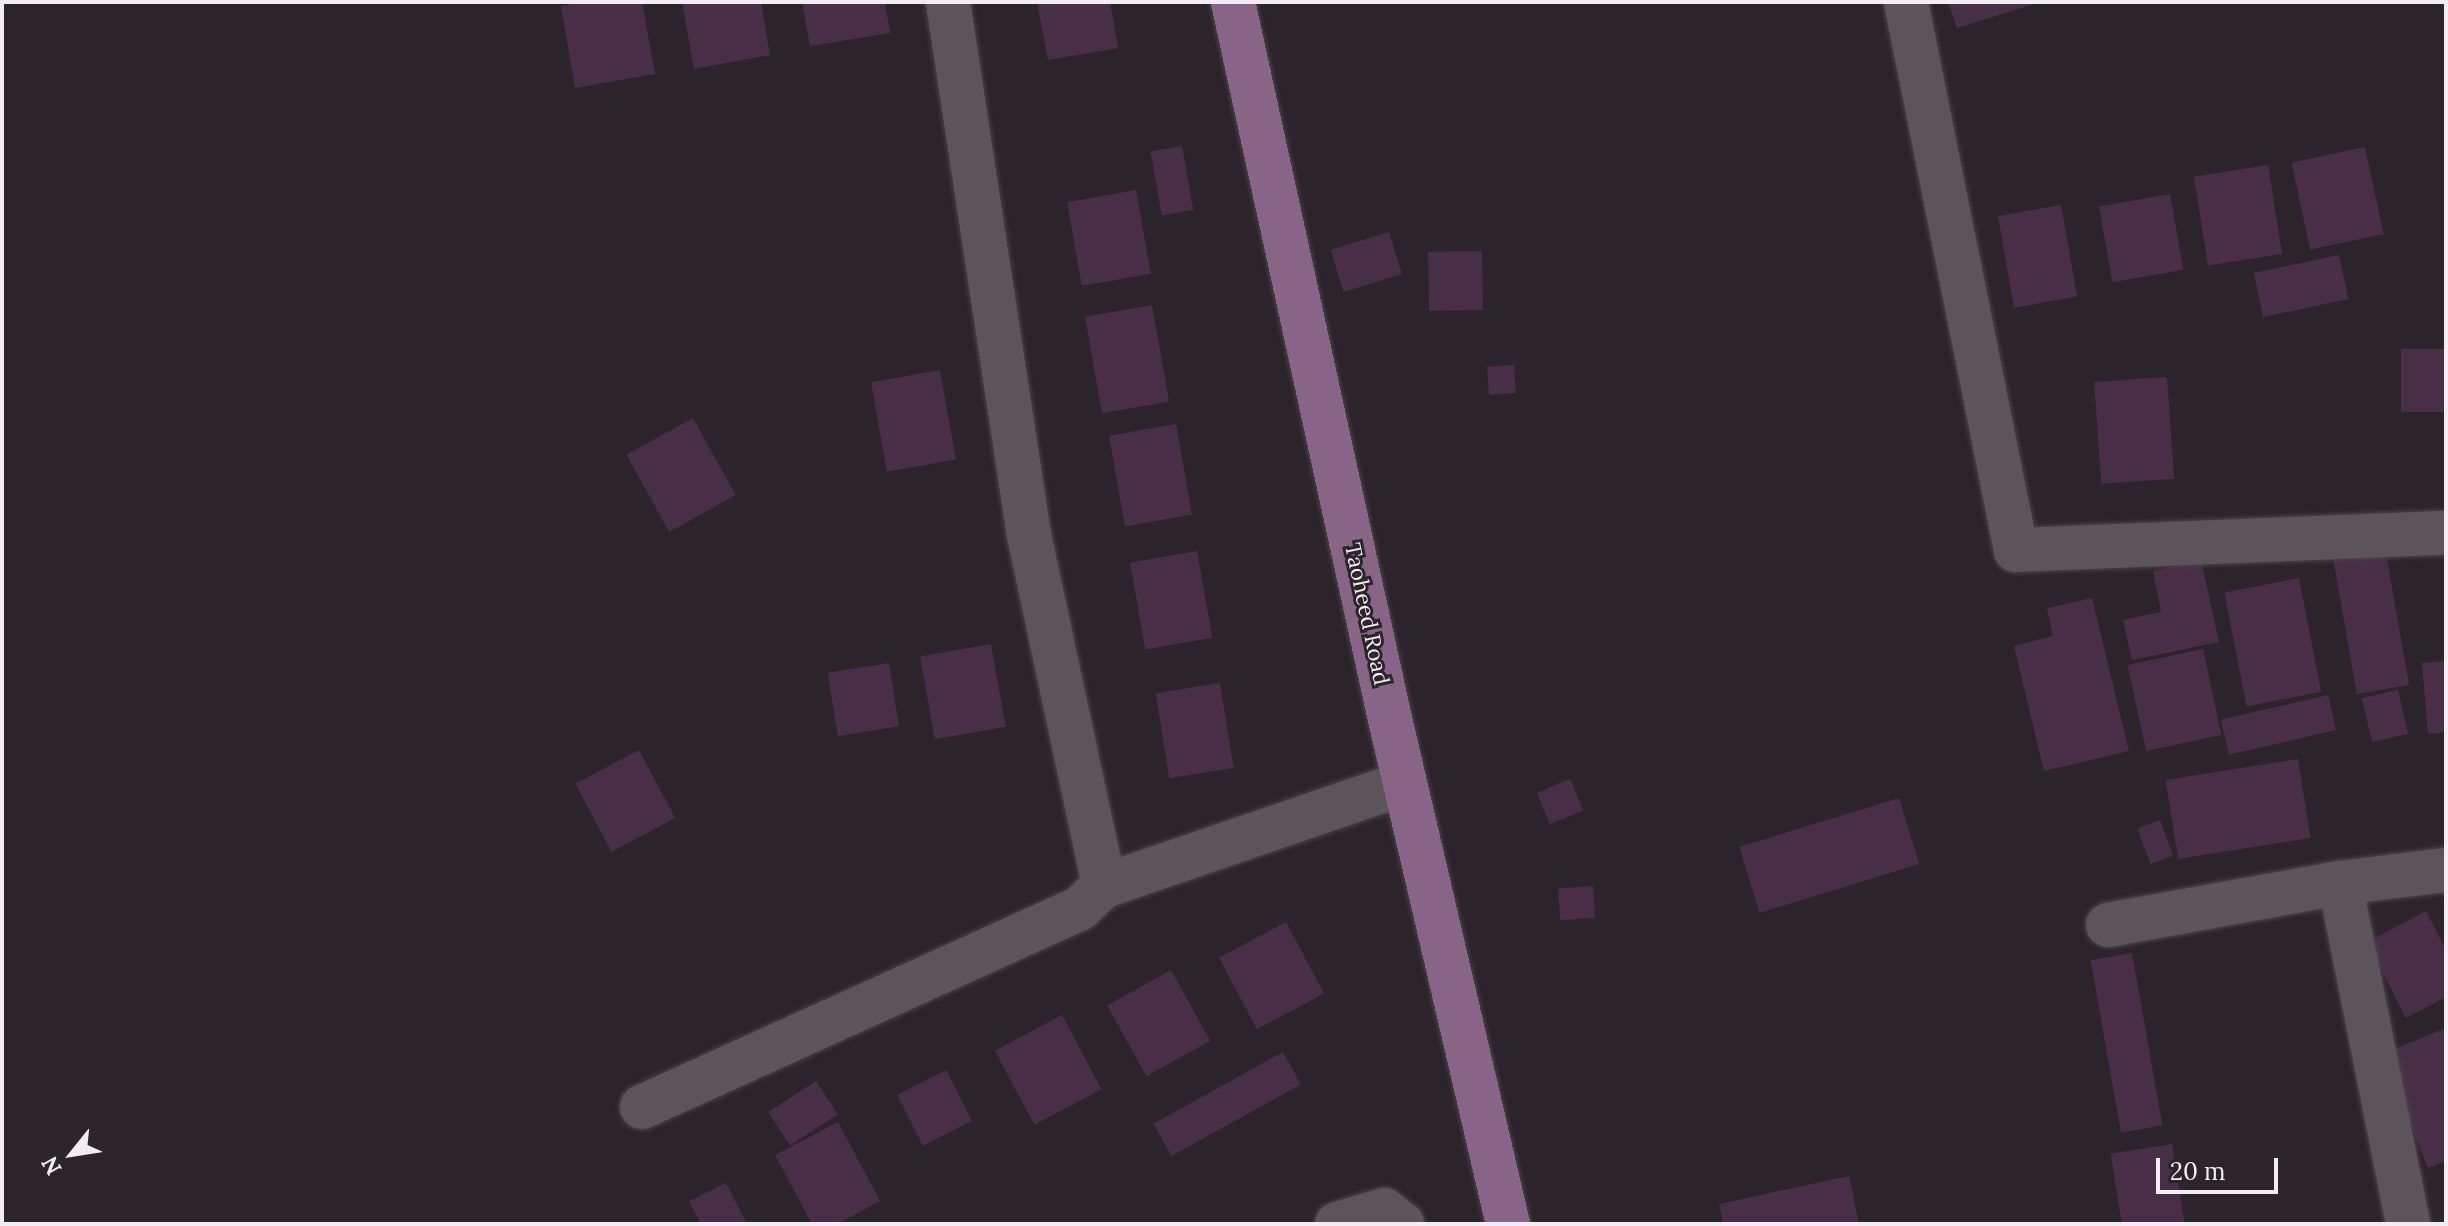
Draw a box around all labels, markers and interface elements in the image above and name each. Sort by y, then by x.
street label: Taoheed Road [1339,541,1395,687]
north arrow [32,1114,112,1194]
scale bar [2160,1142,2282,1192]
text: N [35,1152,68,1180]
text: 20 m [2170,1156,2226,1187]

